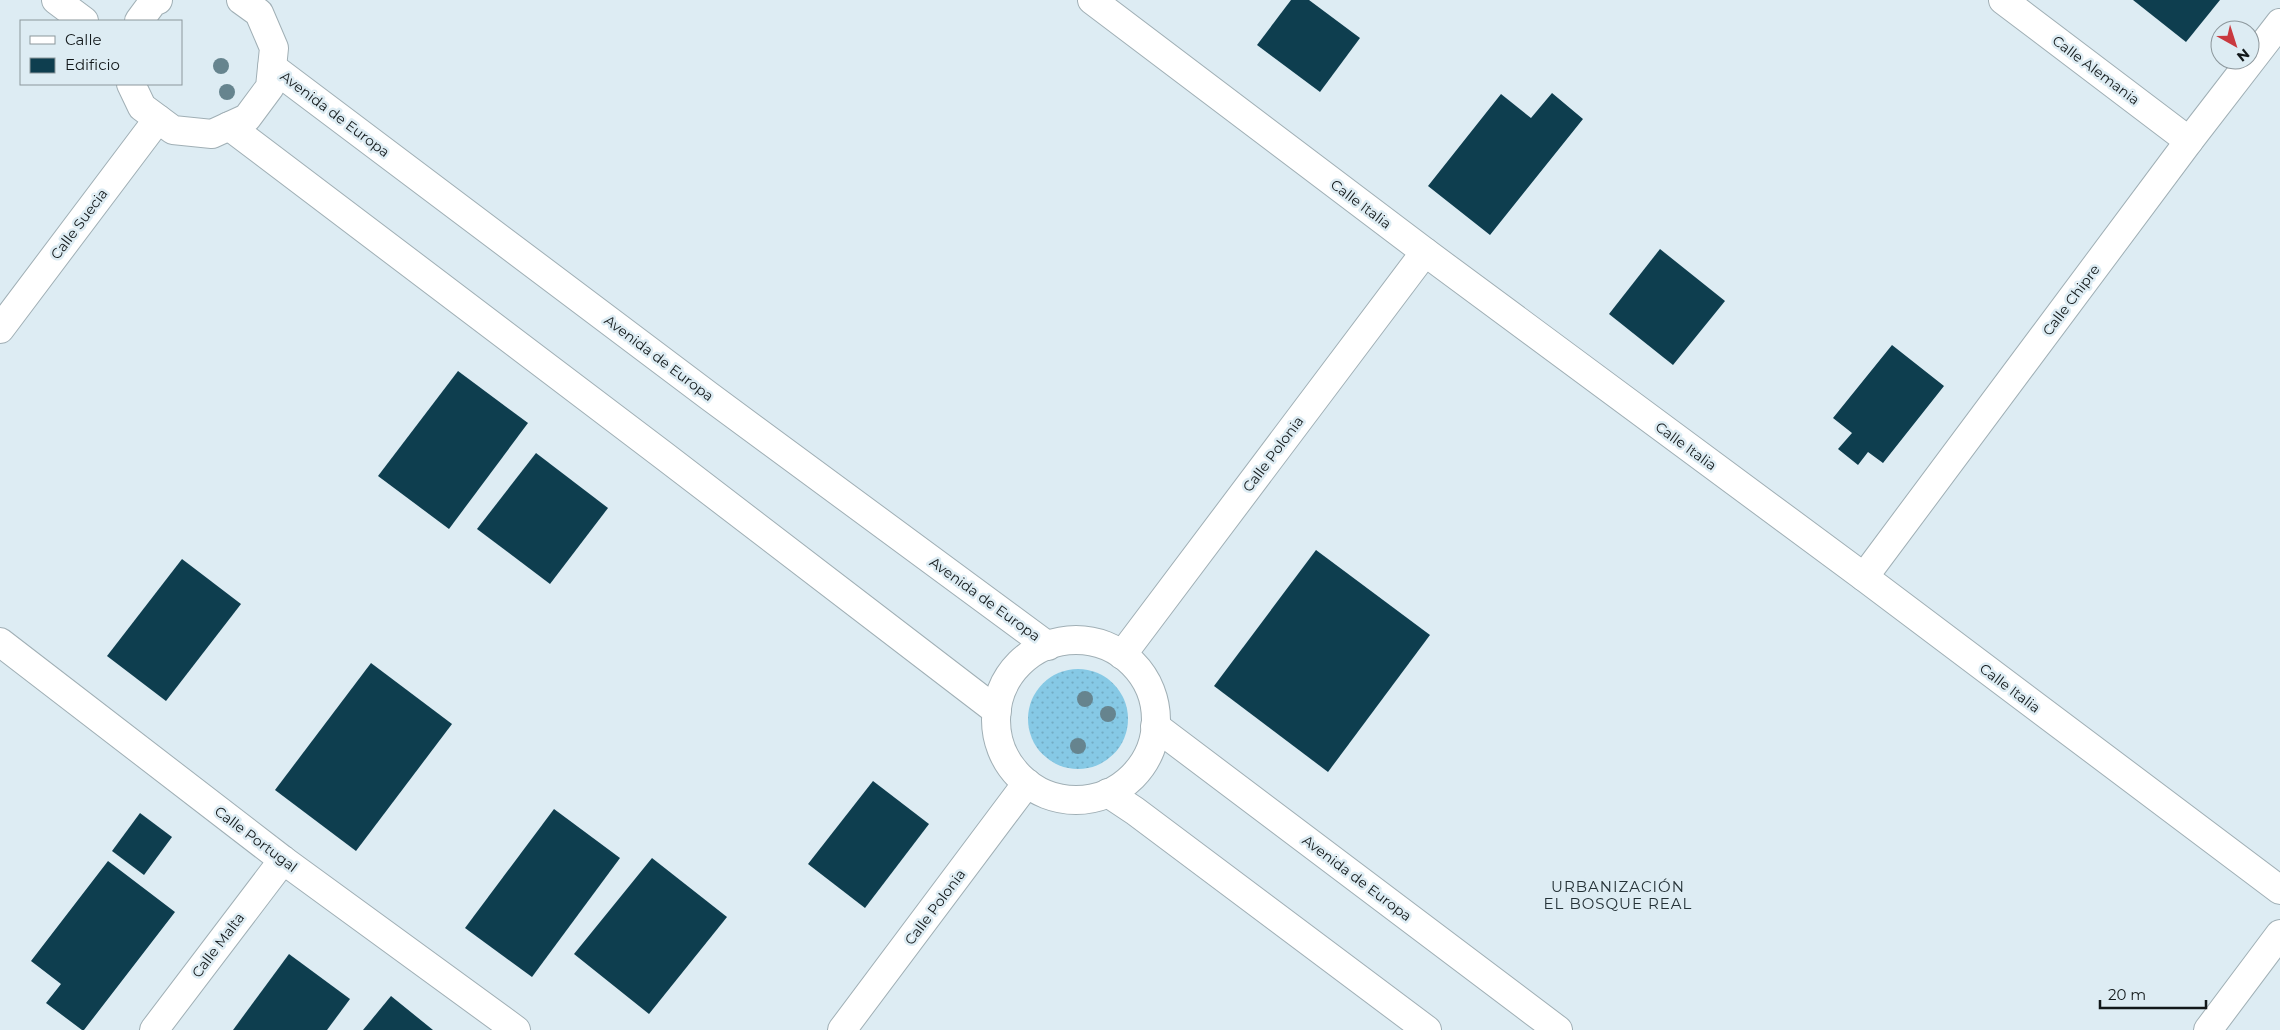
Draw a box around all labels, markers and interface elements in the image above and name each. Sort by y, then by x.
legend [20,20,182,85]
north arrow [2210,20,2260,70]
text: Calle [65,30,102,49]
street label: Calle Alemania [2049,31,2143,109]
text: N [2233,45,2253,66]
text: Edificio [65,55,120,74]
street label: Avenida de Europa [277,67,393,161]
street label: Calle Italia [1327,175,1395,233]
street label: Calle Suecia [47,185,111,263]
street label: Calle Chipre [2038,261,2104,339]
street label: Avenida de Europa [601,311,717,405]
street label: Calle Polonia [1239,412,1307,496]
street label: Calle Italia [1652,418,1720,474]
street label: Avenida de Europa [926,553,1044,645]
street label: Calle Italia [1976,659,2044,717]
street label: Calle Portugal [211,802,301,876]
street label: Avenida de Europa [1299,831,1415,925]
street label: Calle Polonia [901,865,969,949]
district label: URBANIZACIÓN EL BOSQUE REAL [1544,877,1692,913]
street label: Calle Malta [188,909,248,981]
scale bar [2100,978,2206,1010]
text: 20 m [2108,985,2146,1004]

